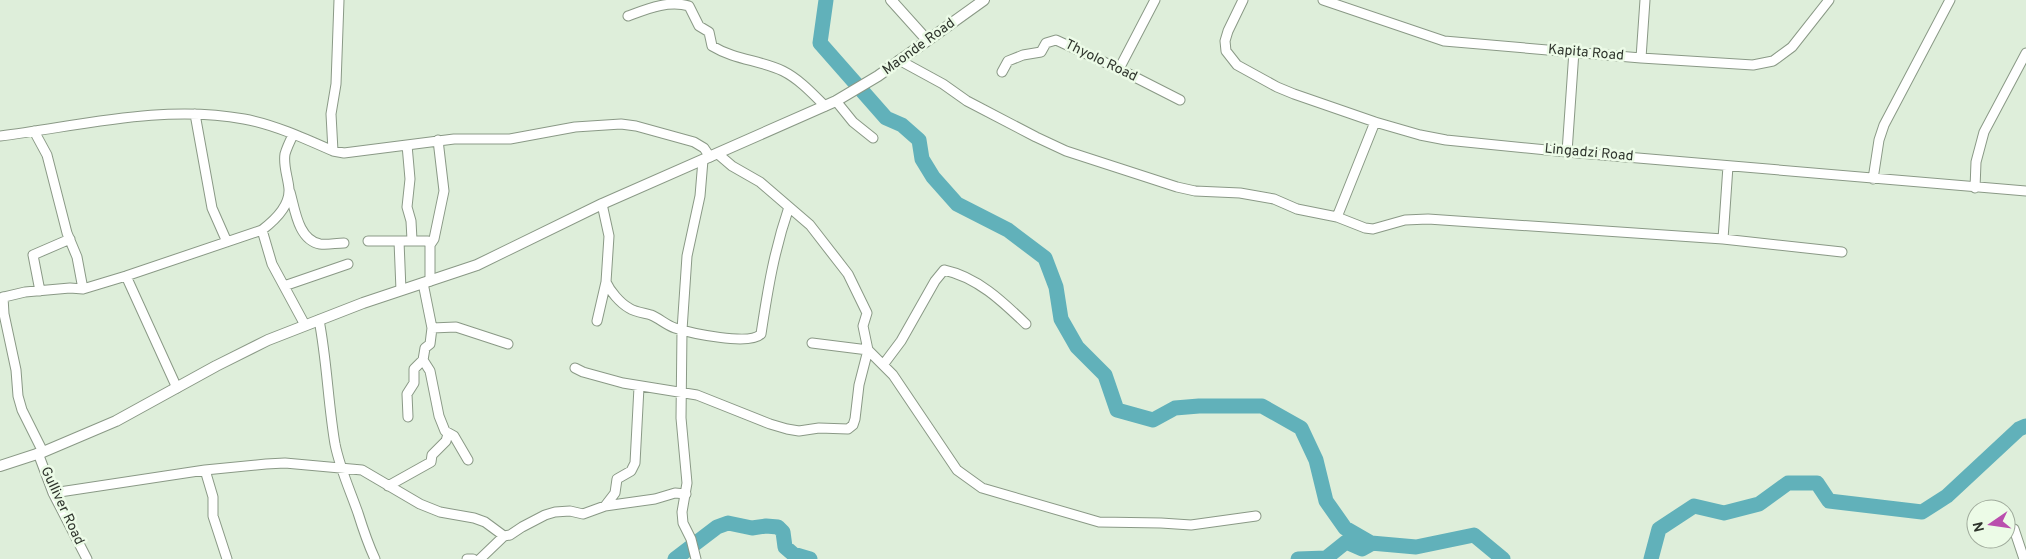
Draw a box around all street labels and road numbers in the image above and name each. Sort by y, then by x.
street label: Maonde Road [879,15,959,79]
street label: Thyolo Road [1062,36,1140,86]
street label: Kapita Road [1547,41,1625,65]
street label: Lingadzi Road [1544,141,1634,165]
street label: Gulliver Road [36,464,88,548]

